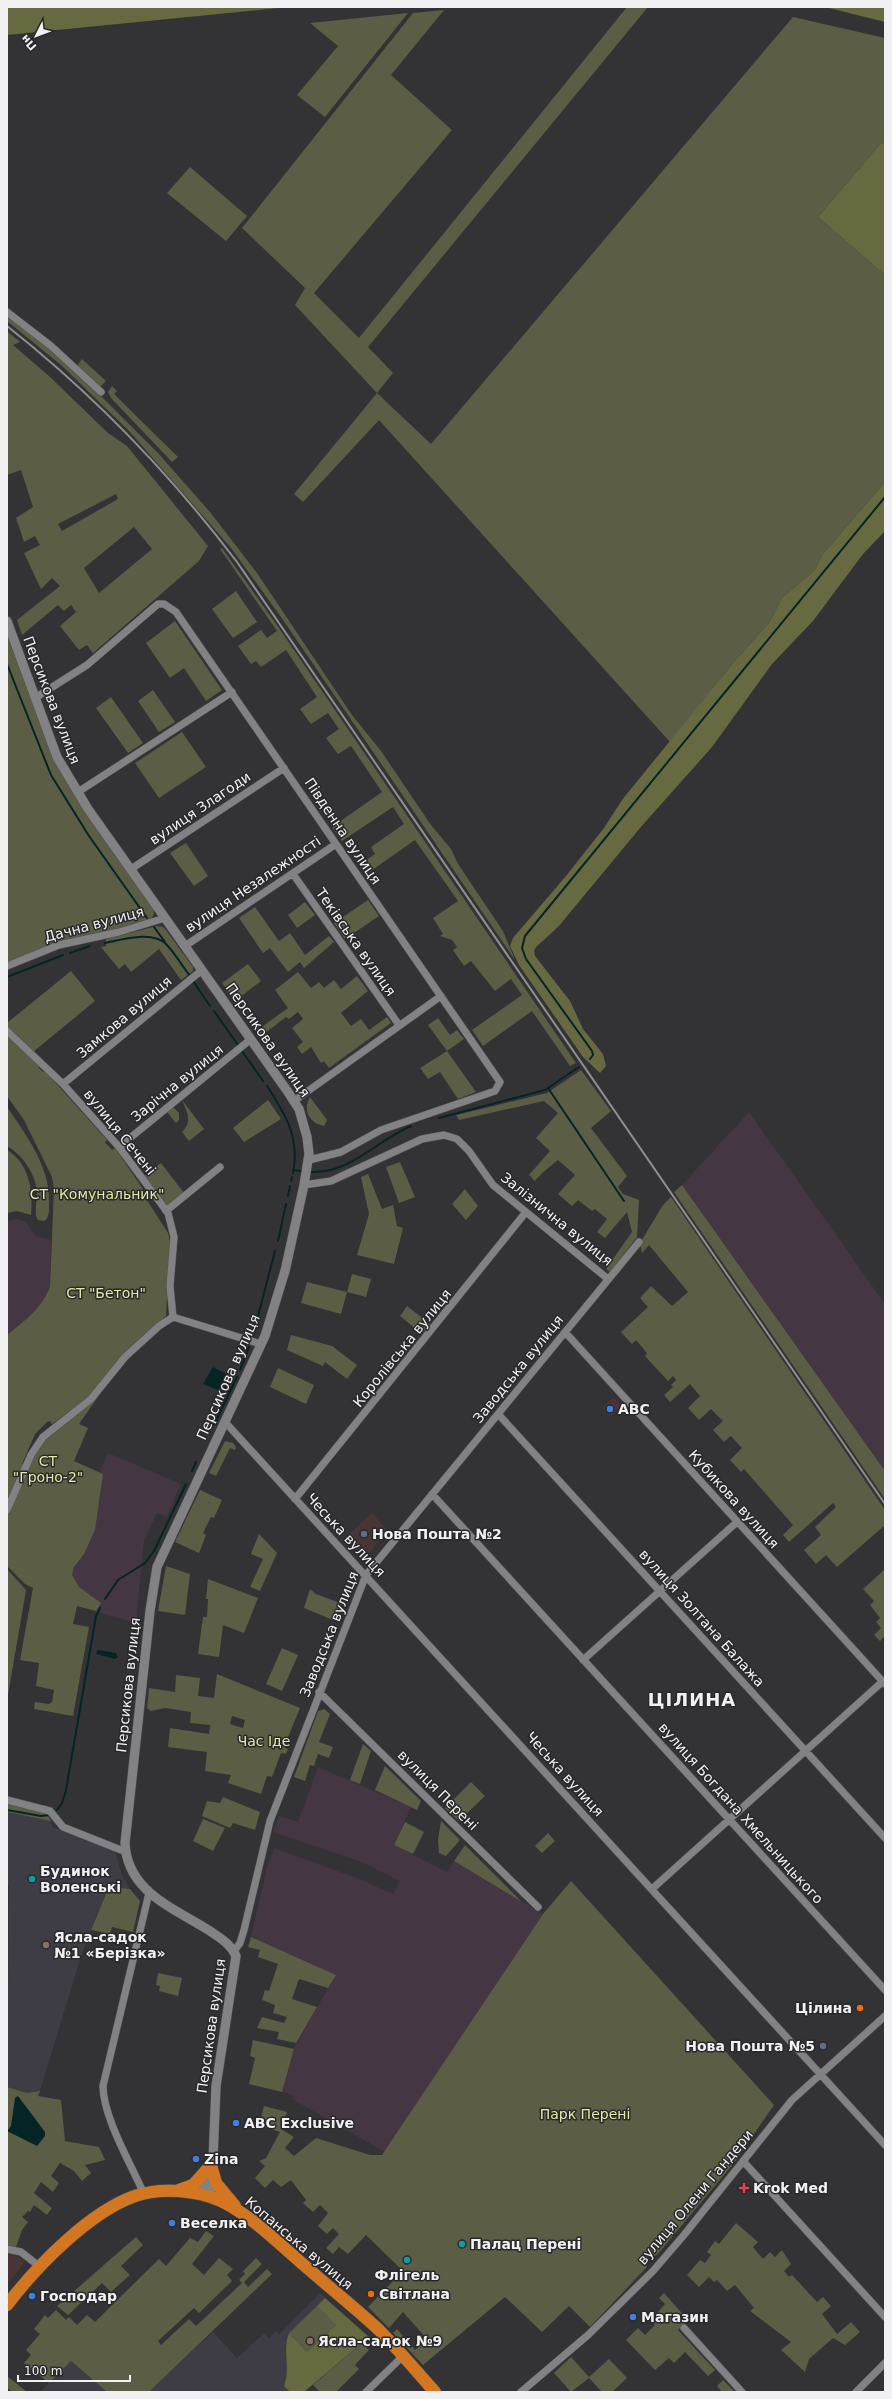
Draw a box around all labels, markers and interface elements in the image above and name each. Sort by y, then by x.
north arrow [16,16,56,56]
text: Пн [18,32,39,53]
street label: Персикова вулиця [20,634,84,766]
street label: вулиця Злагоди [147,768,253,848]
street label: Південна вулиця [301,775,385,887]
street label: вулиця Незалежності [182,833,324,935]
street label: Теківська вулиця [312,884,399,999]
street label: Дачна вулиця [42,903,146,945]
street label: Замкова вулиця [73,973,175,1061]
street label: Персикова вулиця [223,980,313,1100]
street label: Зарічна вулиця [128,1041,226,1125]
street label: вулиця Сечені [81,1086,159,1178]
street label: Залізнична вулиця [498,1169,616,1269]
park label: СТ "Комунальник" [30,1186,164,1202]
park label: СТ "Бетон" [66,1285,146,1301]
street label: Королівська вулиця [350,1286,454,1410]
street label: Персикова вулиця [193,1312,263,1442]
street label: Заводська вулиця [470,1312,566,1426]
place label: ABC [618,1401,650,1417]
marker: ABC [605,1404,615,1414]
street label: Кубикова вулиця [686,1447,782,1551]
park label: СТ "Гроно-2" [13,1453,83,1485]
street label: Чеська вулиця [303,1490,389,1580]
place label: Нова Пошта №2 [372,1526,502,1542]
marker: Нова Пошта №2 [359,1529,369,1539]
street label: вулиця Золтана Балажа [636,1546,768,1690]
street label: Заводська вулиця [296,1569,362,1699]
street label: Персикова вулиця [113,1617,143,1753]
district label: ЦІЛИНА [648,1689,736,1710]
street label: вулиця Богдана Хмельницького [655,1719,827,1907]
street label: Чеська вулиця [523,1728,607,1820]
park label: Час Іде [238,1733,290,1749]
street label: вулиця Перені [395,1747,481,1833]
place label: Будинок Воленські [40,1863,121,1895]
marker: Будинок Воленські [27,1874,37,1884]
place label: Ясла-садок №1 «Берізка» [54,1929,166,1961]
marker: Ясла-садок №1 «Берізка» [41,1940,51,1950]
street label: Персикова вулиця [194,1958,228,2094]
place label: Цілина [795,2000,852,2016]
marker: Цілина [855,2003,865,2013]
place label: Нова Пошта №5 [685,2038,815,2054]
marker: Нова Пошта №5 [818,2041,828,2051]
park label: Парк Перені [540,2106,630,2122]
place label: ABC Exclusive [244,2115,354,2131]
marker: ABC Exclusive [231,2118,241,2128]
street label: вулиця Олени Гандери [634,2126,756,2268]
place label: Zina [204,2151,238,2167]
marker: Zina [191,2154,201,2164]
place label: Krok Med [753,2180,828,2196]
marker: Krok Med [738,2182,750,2194]
street label: Копанська вулиця [242,2193,356,2293]
place label: Веселка [180,2215,247,2231]
marker: Веселка [167,2218,177,2228]
place label: Палац Перені [470,2236,581,2252]
marker: Палац Перені [457,2239,467,2249]
marker: Флігель [402,2255,412,2265]
place label: Флігель [375,2267,440,2283]
place label: Світлана [379,2286,450,2302]
place label: Господар [40,2288,117,2304]
marker: Світлана [366,2289,376,2299]
marker: Господар [27,2291,37,2301]
place label: Магазин [641,2309,709,2325]
marker: Магазин [628,2312,638,2322]
place label: Ясла-садок №9 [318,2333,442,2349]
marker: Ясла-садок №9 [305,2336,315,2346]
scale bar [18,2357,130,2383]
text: 100 m [24,2364,62,2378]

